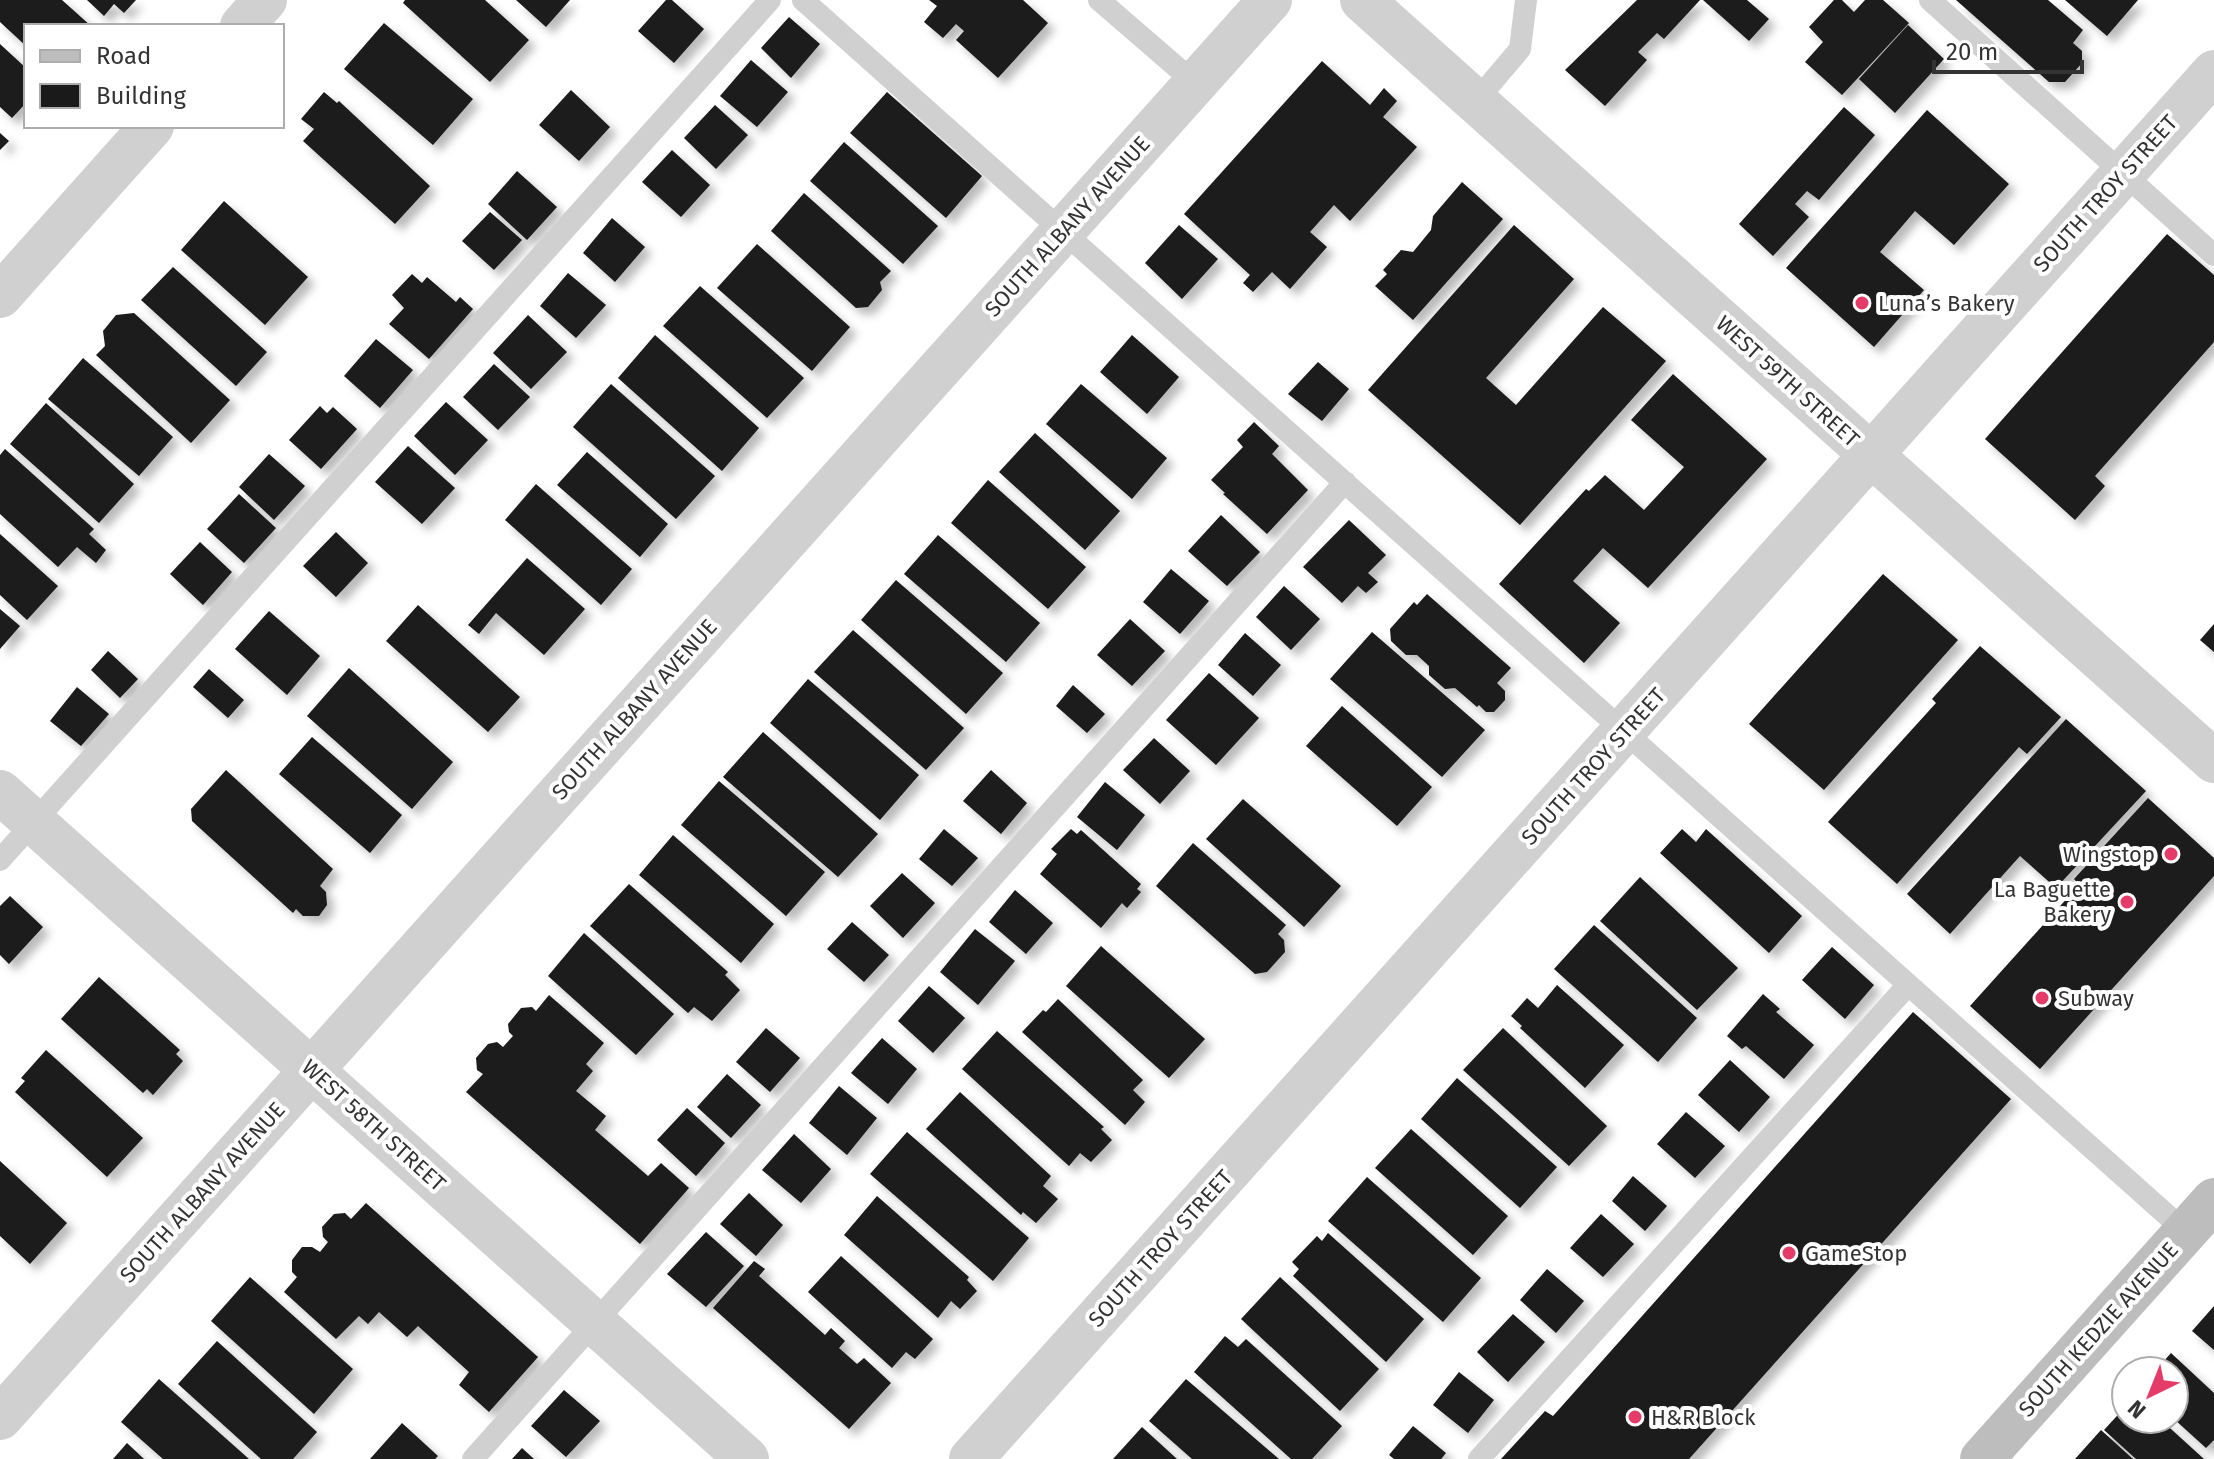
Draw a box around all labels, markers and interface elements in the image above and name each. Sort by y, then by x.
legend [24,24,284,128]
scale bar [1934,24,2082,74]
text: 20 m [1946,38,1998,66]
text: Road [96,42,151,70]
text: Building [96,82,186,110]
street label: SOUTH TROY STREET [2028,109,2183,277]
street label: SOUTH ALBANY AVENUE [979,130,1156,322]
place label: Luna’s Bakery [1878,290,2015,317]
marker: Luna’s Bakery [1853,294,1871,312]
street label: WEST 59TH STREET [1710,310,1865,453]
street label: SOUTH ALBANY AVENUE [546,613,723,805]
street label: SOUTH TROY STREET [1516,682,1671,850]
place label: Wingstop [2063,841,2155,868]
marker: Wingstop [2162,845,2180,863]
place label: La Baguette Bakery [1994,876,2111,928]
marker: La Baguette Bakery [2118,893,2136,911]
place label: Subway [2058,985,2134,1012]
marker: Subway [2033,989,2051,1007]
street label: WEST 58TH STREET [296,1054,452,1198]
street label: SOUTH ALBANY AVENUE [114,1096,291,1288]
street label: SOUTH TROY STREET [1083,1164,1238,1332]
street label: SOUTH KEDZIE AVENUE [2013,1236,2183,1422]
place label: GameStop [1805,1240,1907,1267]
marker: GameStop [1780,1244,1798,1262]
north arrow [2110,1355,2190,1435]
place label: H&R Block [1651,1404,1756,1431]
marker: H&R Block [1626,1408,1644,1426]

